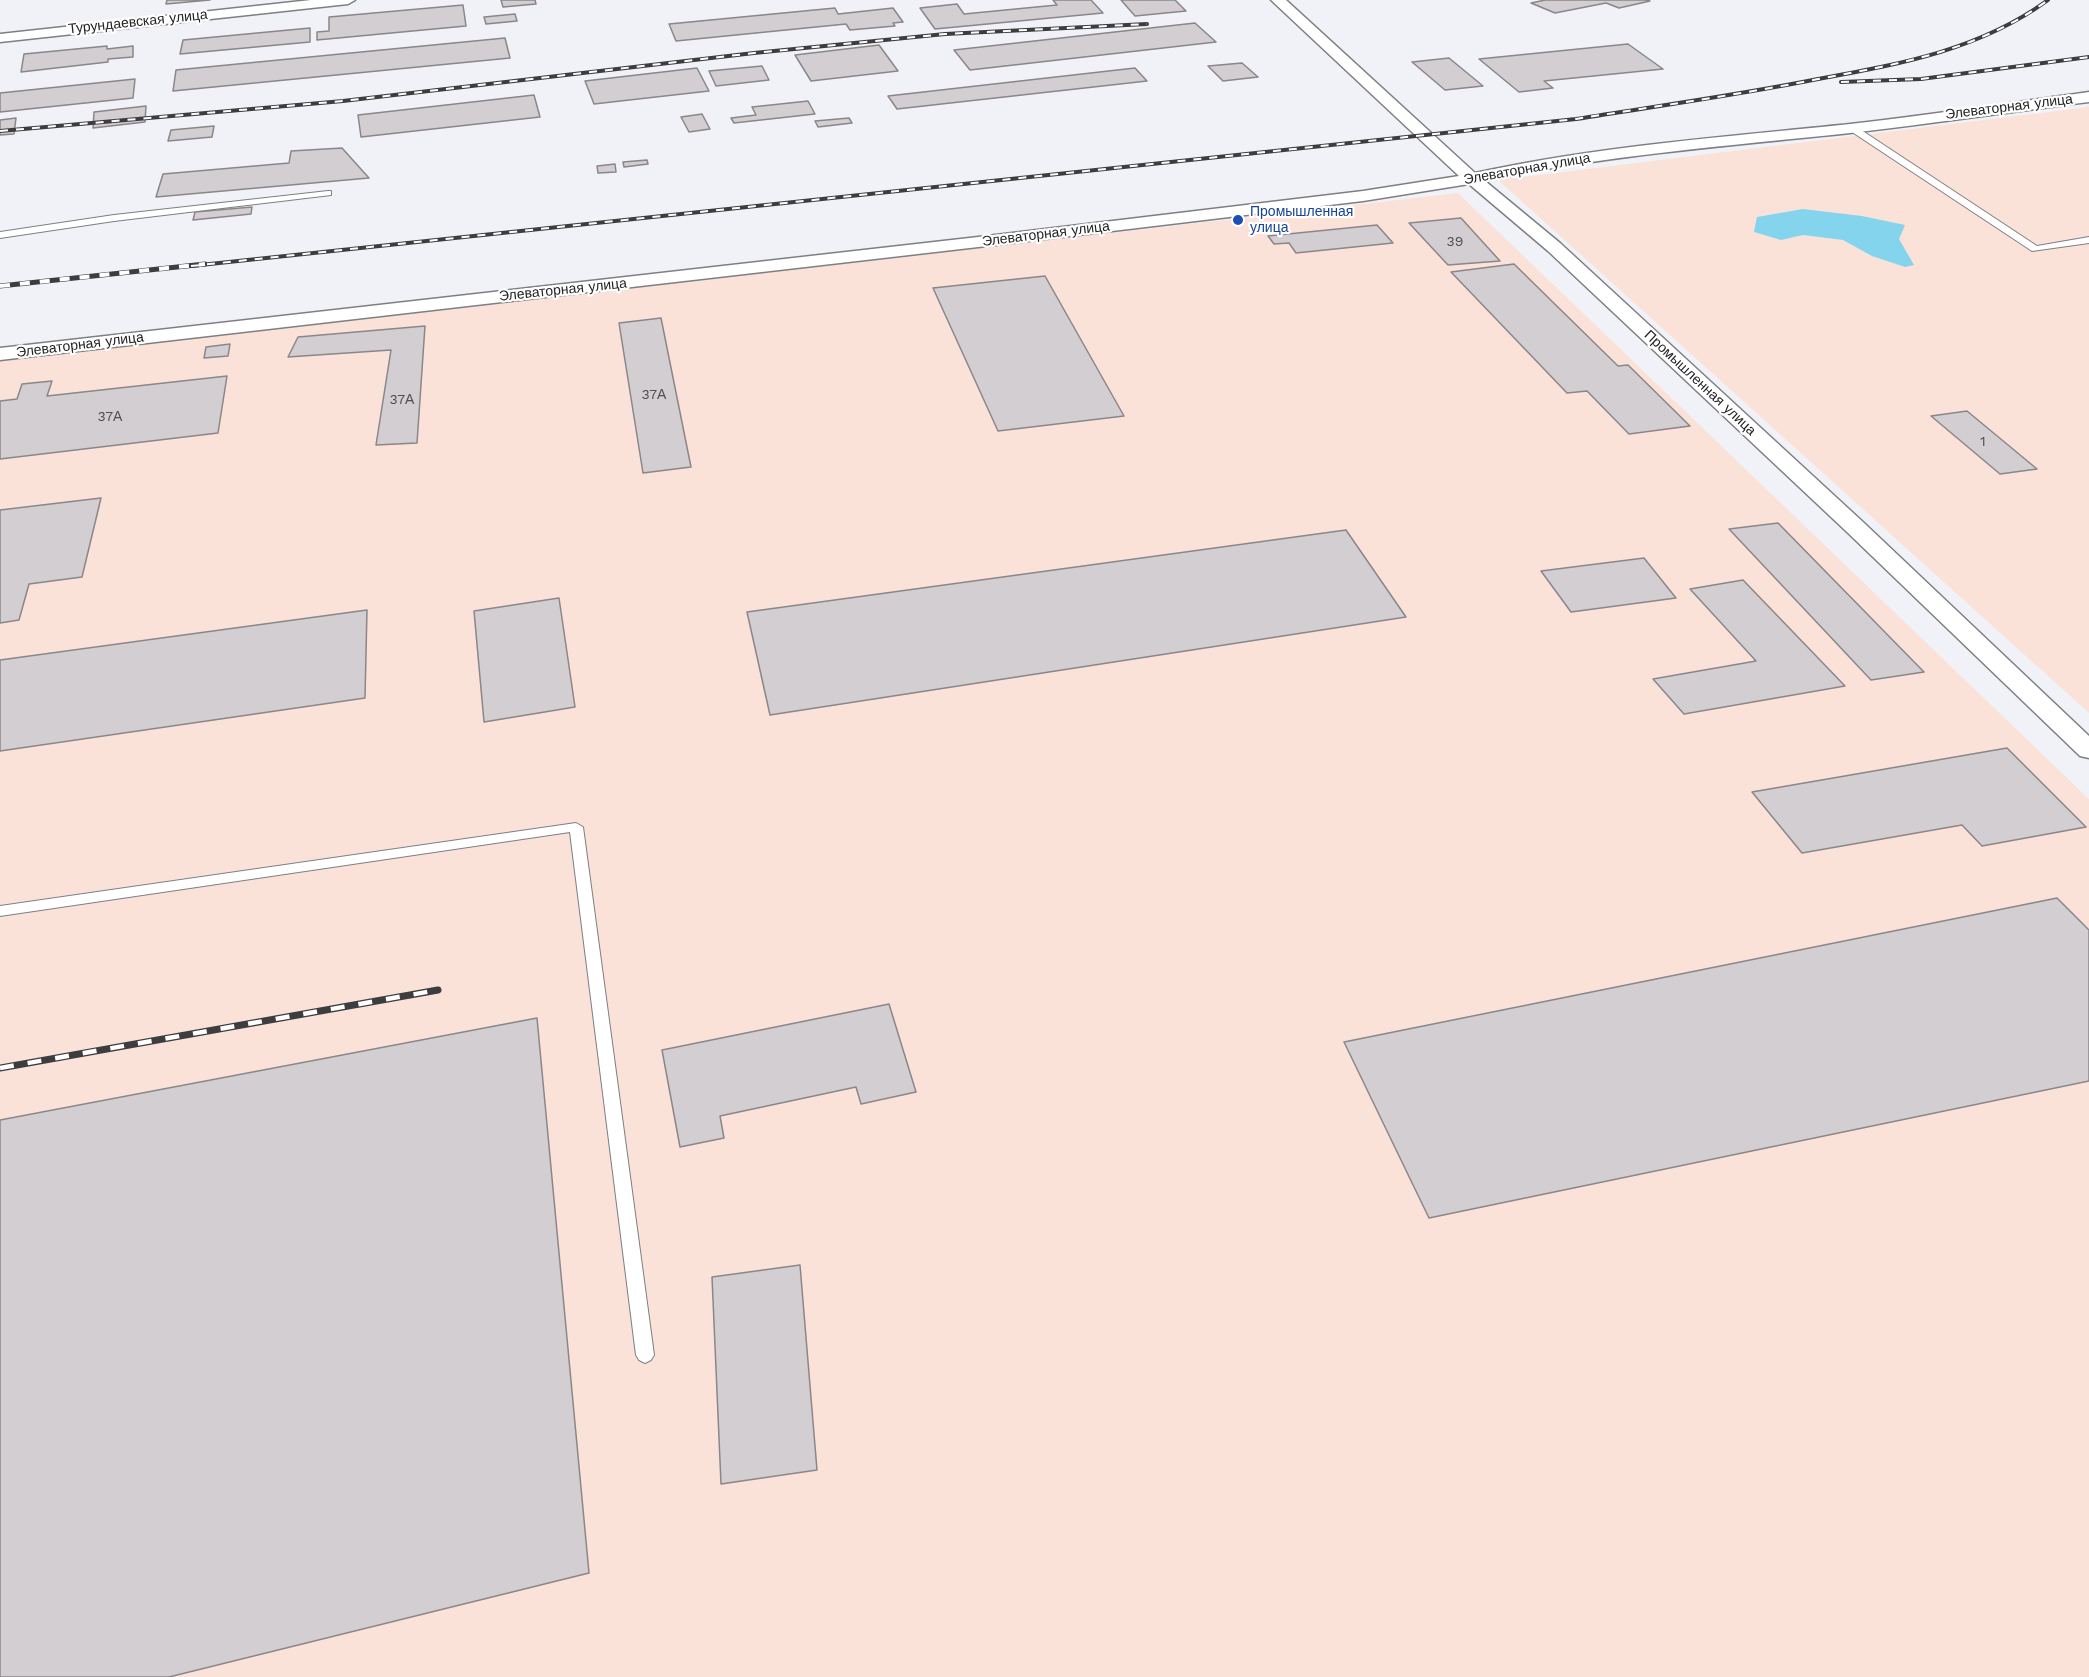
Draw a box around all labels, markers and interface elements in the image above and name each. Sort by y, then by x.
street label: Турундаевская улица [67,6,209,38]
street label: Элеваторная улица [1944,91,2074,123]
street label: Элеваторная улица [1462,150,1592,188]
place label: Промышленная улица [1250,204,1353,237]
marker: Промышленная улица [1231,213,1245,227]
street label: Элеваторная улица [981,218,1111,250]
house number: 39 [1447,234,1463,250]
street label: Элеваторная улица [498,275,628,305]
street label: Промышленная улица [1641,327,1759,439]
street label: Элеваторная улица [15,329,145,361]
house number: 37А [642,387,666,403]
house number: 37А [390,392,414,408]
house number: 37А [98,409,122,425]
house number: 1 [1980,434,1986,450]

